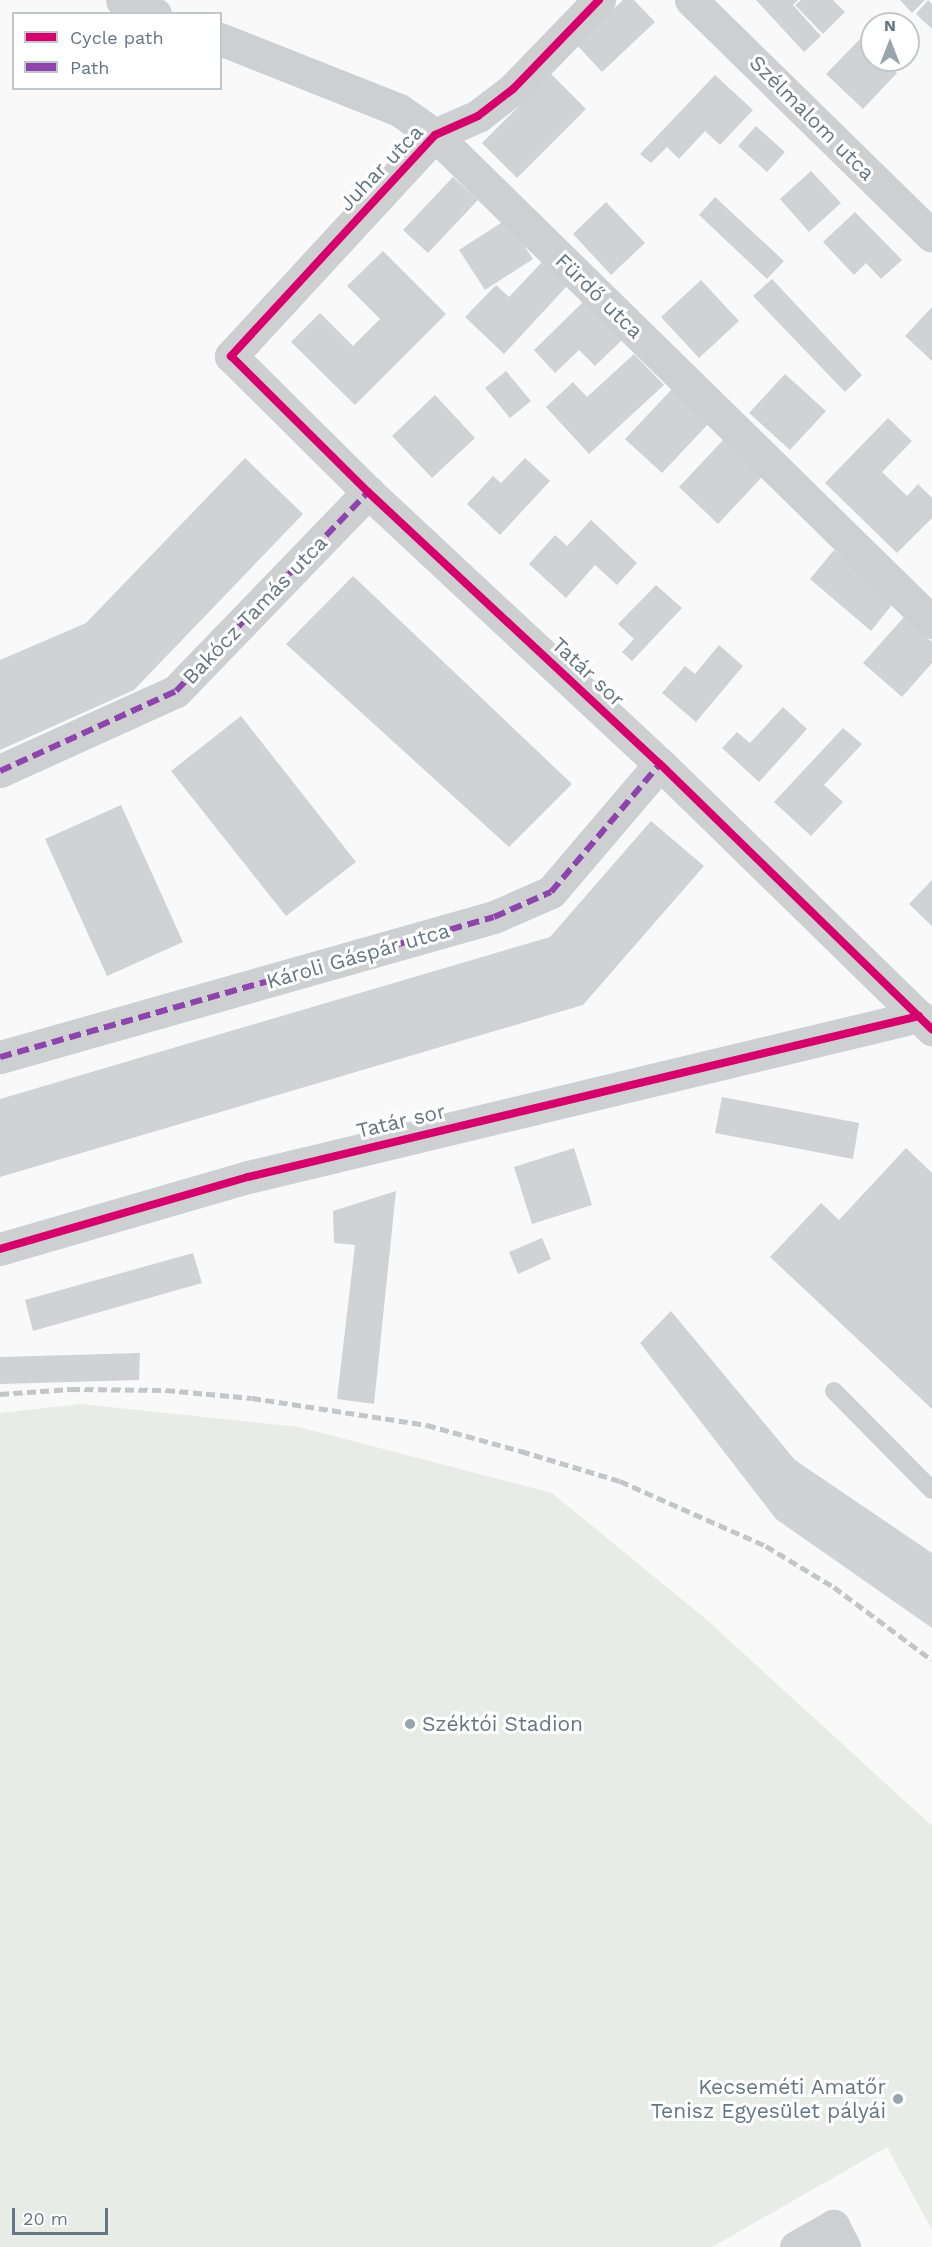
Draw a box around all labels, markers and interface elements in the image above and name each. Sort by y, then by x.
legend [12,12,222,90]
north arrow [860,12,920,72]
text: N [884,16,896,35]
text: Cycle path [70,27,164,48]
street label: Szélmalom utca [744,50,880,186]
text: Path [70,57,110,78]
street label: Juhar utca [333,119,429,217]
street label: Fürdő utca [550,248,648,344]
street label: Bakócz Tamás utca [177,530,333,690]
street label: Tatár sor [546,632,630,712]
street label: Károli Gáspár utca [263,918,453,994]
street label: Tatár sor [354,1099,448,1143]
place label: Széktói Stadion [422,1711,583,1737]
marker: Széktói Stadion [403,1717,417,1731]
place label: Kecseméti Amatőr Tenisz Egyesület pályái [651,2074,886,2124]
marker: Kecseméti Amatőr Tenisz Egyesület pályái [891,2092,905,2106]
scale bar [15,2196,111,2234]
text: 20 m [23,2208,68,2229]

